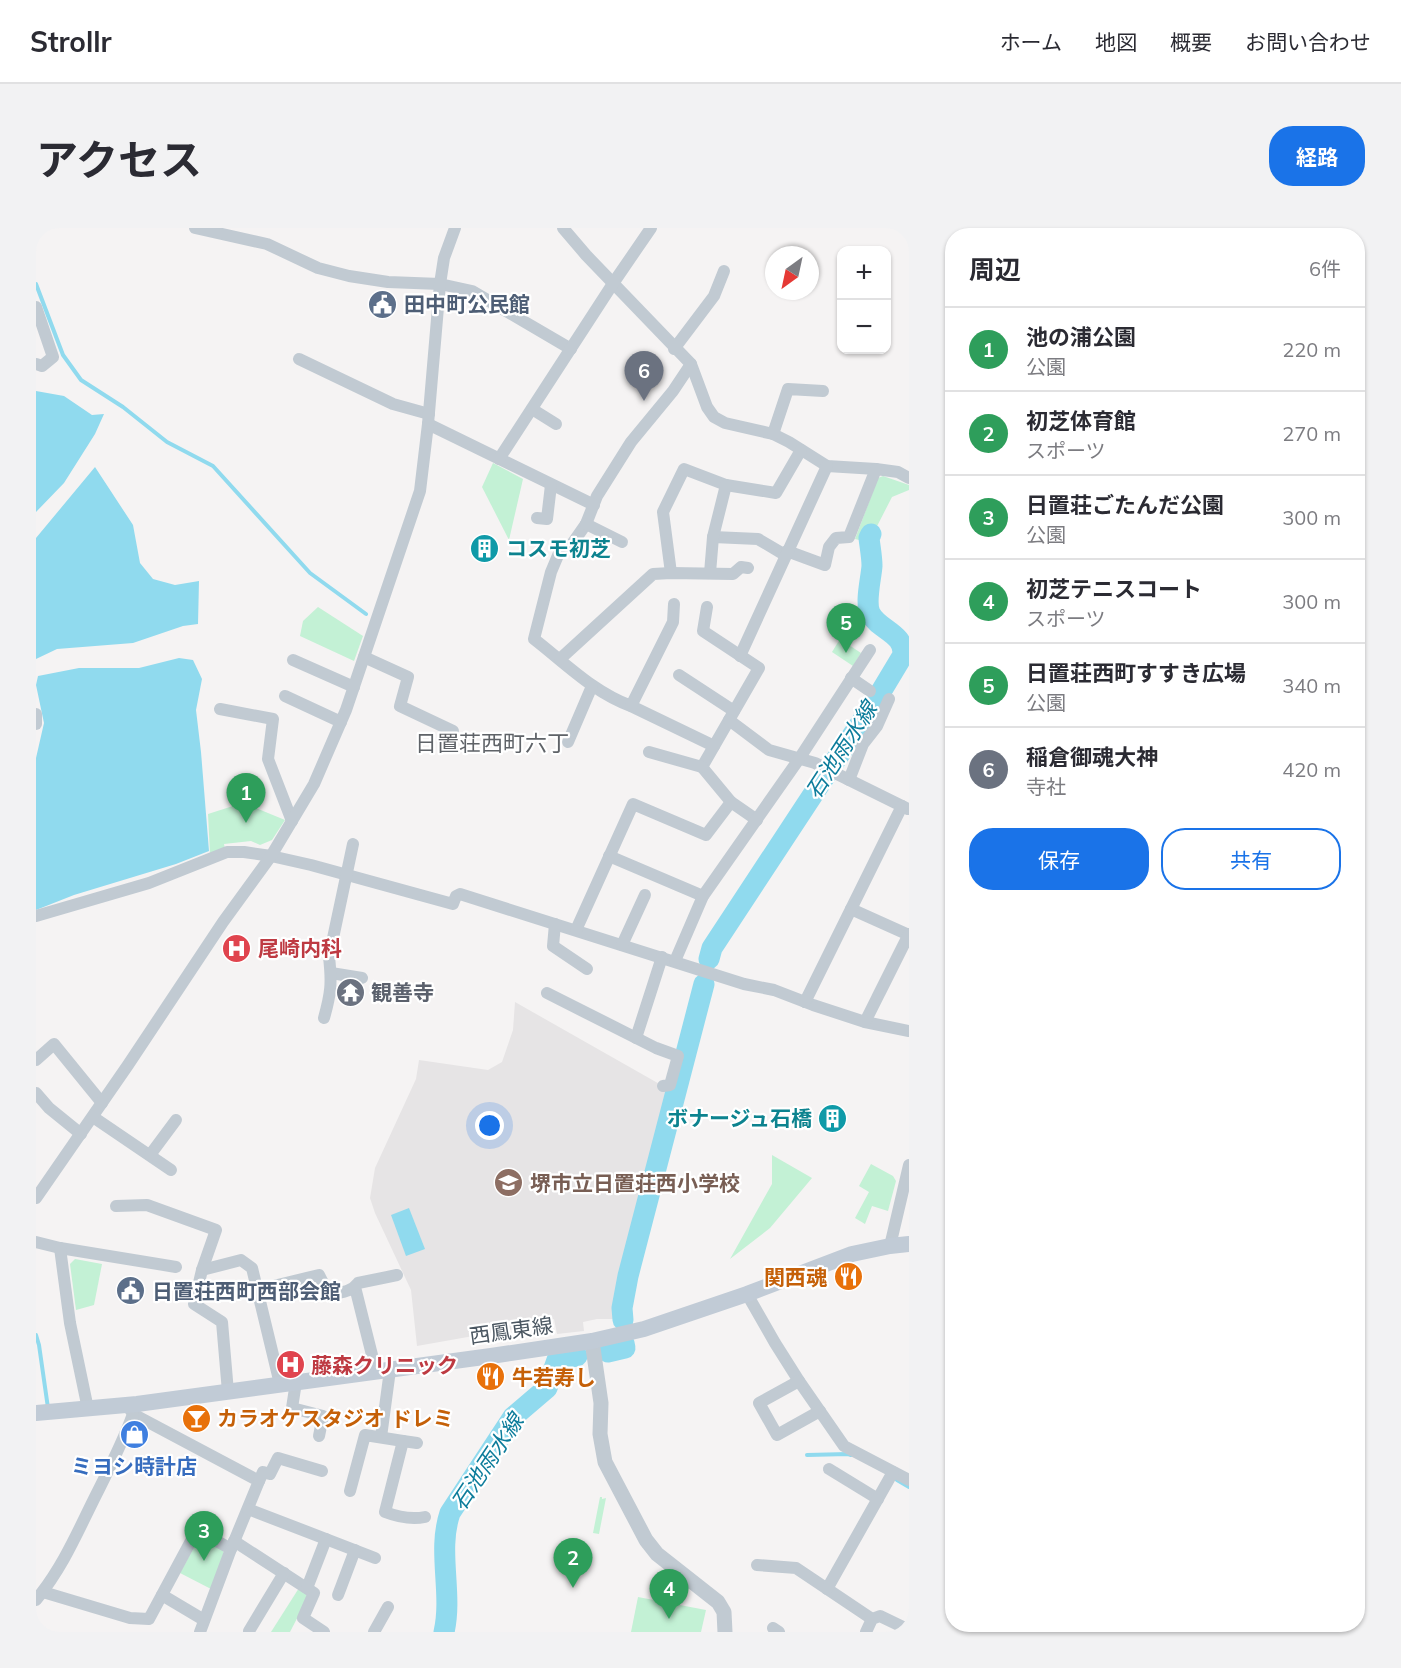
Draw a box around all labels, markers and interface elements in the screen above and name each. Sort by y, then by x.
text: Strollr [30,24,112,59]
text: ホーム [1000,29,1062,55]
text: 地図 [1095,29,1137,55]
text: 概要 [1170,29,1212,55]
text: お問い合わせ [1245,29,1371,55]
button: 経路 [1269,126,1365,186]
text: アクセス [36,133,202,186]
north arrow [765,246,819,300]
map controls [837,246,891,354]
button: + [837,246,891,300]
text: 周辺 [969,253,1021,286]
text: 6件 [1309,256,1341,281]
public building icon: 田中町公民館 [367,288,399,320]
place label: 田中町公民館 [404,291,530,317]
button: − [837,300,891,354]
text: 池の浦公園 [1026,323,1136,351]
text: 1 [983,337,995,362]
text: 220 m [1282,337,1341,362]
pin: 6 [624,352,664,401]
text: 公園 [1026,354,1066,379]
text: 初芝体育館 [1026,407,1136,435]
text: 2 [983,421,995,446]
text: 270 m [1282,421,1341,446]
text: スポーツ [1026,438,1106,463]
text: 日置荘ごたんだ公園 [1026,491,1224,519]
text: 3 [983,505,995,530]
text: 300 m [1282,505,1341,530]
text: 公園 [1026,522,1066,547]
building icon: コスモ初芝 [469,532,501,564]
place label: コスモ初芝 [506,535,611,561]
text: 初芝テニスコート [1026,575,1202,603]
text: 4 [983,589,995,614]
text: 300 m [1282,589,1341,614]
pin: 5 [826,604,866,653]
text: スポーツ [1026,606,1106,631]
text: 日置荘西町すすき広場 [1026,659,1246,687]
text: 5 [983,673,995,698]
text: 340 m [1282,673,1341,698]
text: 公園 [1026,690,1066,715]
water label: 石池雨水線 [799,694,884,804]
district label: 日置荘西町六丁 [415,729,569,757]
text: 稲倉御魂大神 [1026,743,1158,771]
text: 6 [983,757,995,782]
text: 420 m [1282,757,1341,782]
pin: 1 [226,774,266,823]
text: 寺社 [1026,774,1066,799]
button: 保存 [969,828,1149,890]
button: 共有 [1161,828,1341,890]
hospital icon: 尾崎内科 [221,932,253,964]
place label: 尾崎内科 [258,935,342,961]
temple icon: 観善寺 [334,976,366,1008]
place label: 観善寺 [371,979,434,1005]
building icon: ボナージュ石橋 [817,1102,849,1134]
place label: ボナージュ石橋 [667,1105,812,1131]
your location [475,1111,504,1140]
school or university icon: 堺市立日置荘西小学校 [493,1167,525,1199]
place label: 堺市立日置荘西小学校 [530,1170,740,1196]
restaurant icon: 関西魂 [832,1261,864,1293]
place label: 関西魂 [764,1264,828,1290]
public building icon: 日置荘西町西部会館 [115,1275,147,1307]
place label: 日置荘西町西部会館 [152,1278,341,1304]
street label: 西鳳東線 [468,1311,554,1349]
hospital icon: 藤森クリニック [274,1349,306,1381]
place label: 藤森クリニック [311,1352,458,1378]
restaurant icon: 牛若寿し [475,1361,507,1393]
place label: 牛若寿し [512,1364,596,1390]
bar icon: カラオケスタジオ ドレミ [180,1402,212,1434]
place label: カラオケスタジオ ドレミ [217,1405,454,1431]
water label: 石池雨水線 [445,1406,531,1515]
shop icon: ミヨシ時計店 [118,1419,150,1451]
place label: ミヨシ時計店 [71,1453,197,1479]
pin: 3 [184,1512,224,1561]
pin: 2 [554,1538,592,1588]
pin: 4 [650,1570,688,1619]

